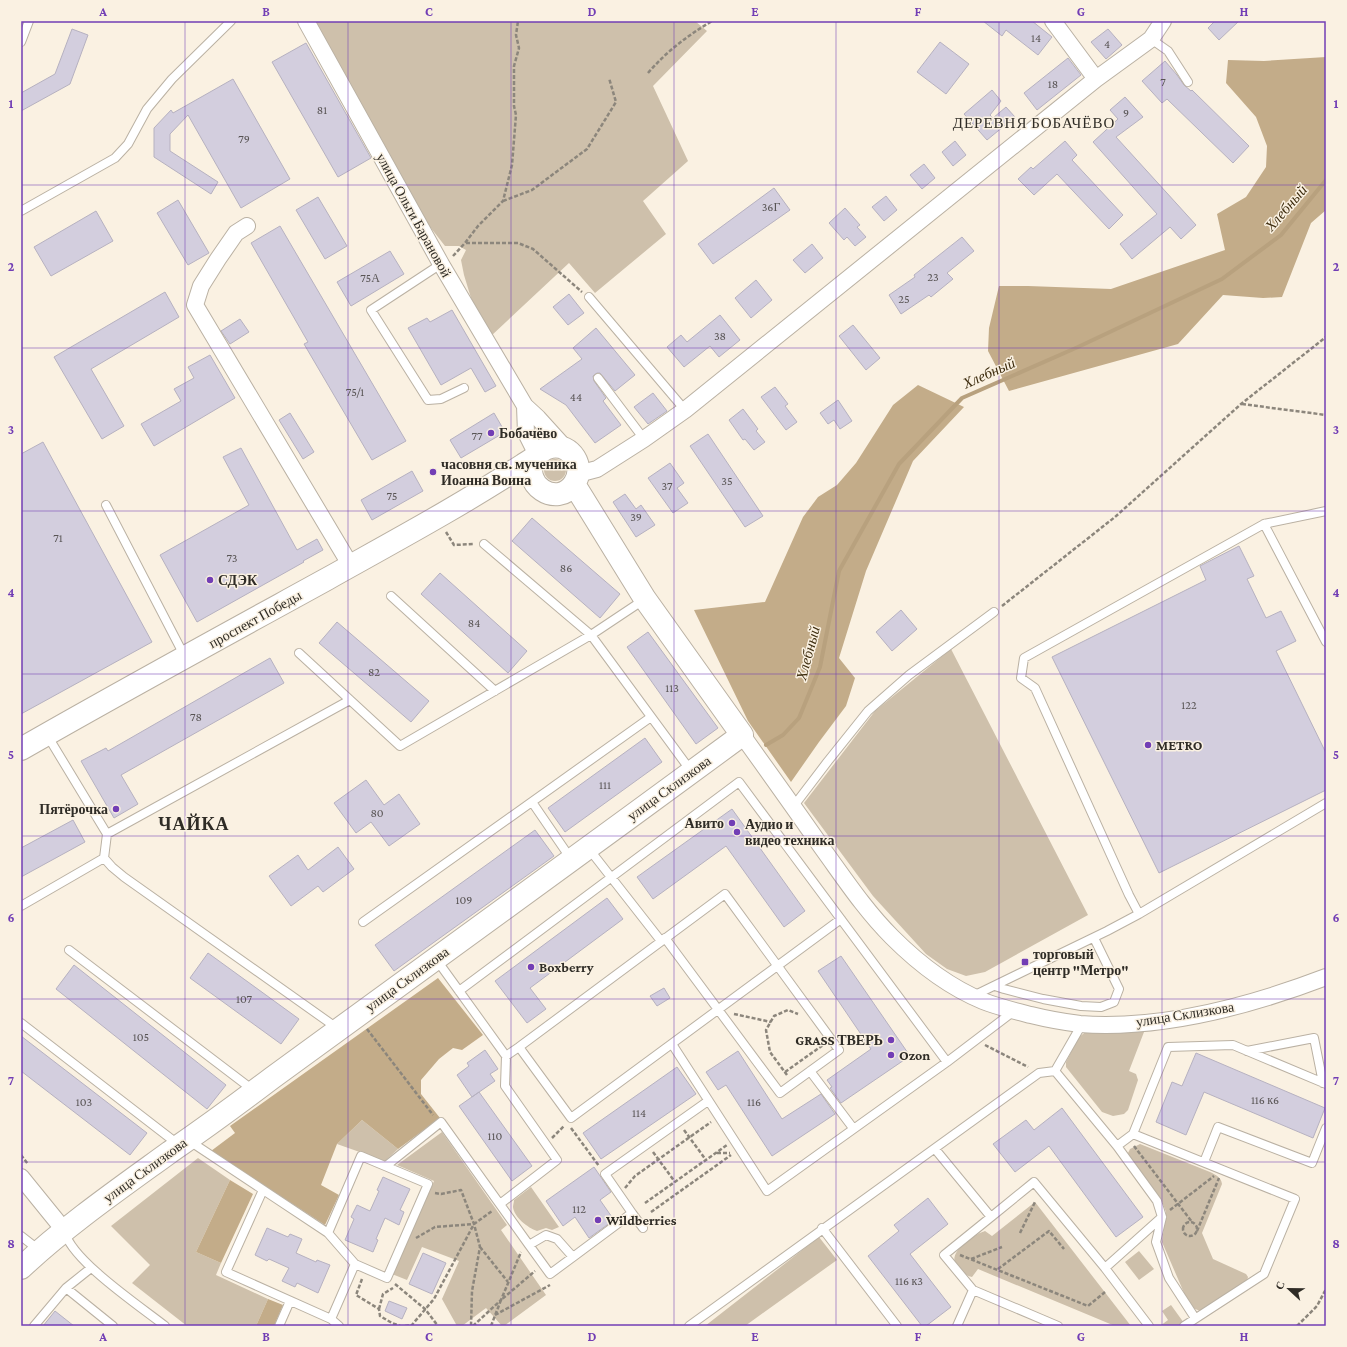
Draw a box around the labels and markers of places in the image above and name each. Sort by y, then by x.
place label: Бобачёво [499,425,557,441]
marker: Бобачёво [486,428,496,438]
place label: часовня св. мученика Иоанна Воина [441,456,577,488]
marker: часовня св. мученика Иоанна Воина [428,467,438,477]
place label: СДЭК [218,572,258,588]
marker: СДЭК [205,575,215,585]
place label: METRO [1156,737,1203,753]
marker: METRO [1143,740,1153,750]
place label: Пятёрочка [39,801,108,817]
marker: Пятёрочка [111,804,121,814]
place label: Авито [685,815,724,831]
place label: Аудио и видео техника [745,816,834,848]
marker: Авито [727,818,737,828]
marker: Аудио и видео техника [732,827,742,837]
place label: торговый центр "Метро" [1033,946,1129,978]
marker: торговый центр "Метро" [1020,957,1030,967]
place label: Boxberry [539,959,594,975]
marker: Boxberry [526,962,536,972]
place label: GRASS ТВЕРЬ [795,1032,883,1048]
marker: GRASS ТВЕРЬ [886,1035,896,1045]
place label: Ozon [899,1047,930,1063]
marker: Ozon [886,1050,896,1060]
place label: Wildberries [605,1212,677,1228]
marker: Wildberries [593,1215,603,1225]

